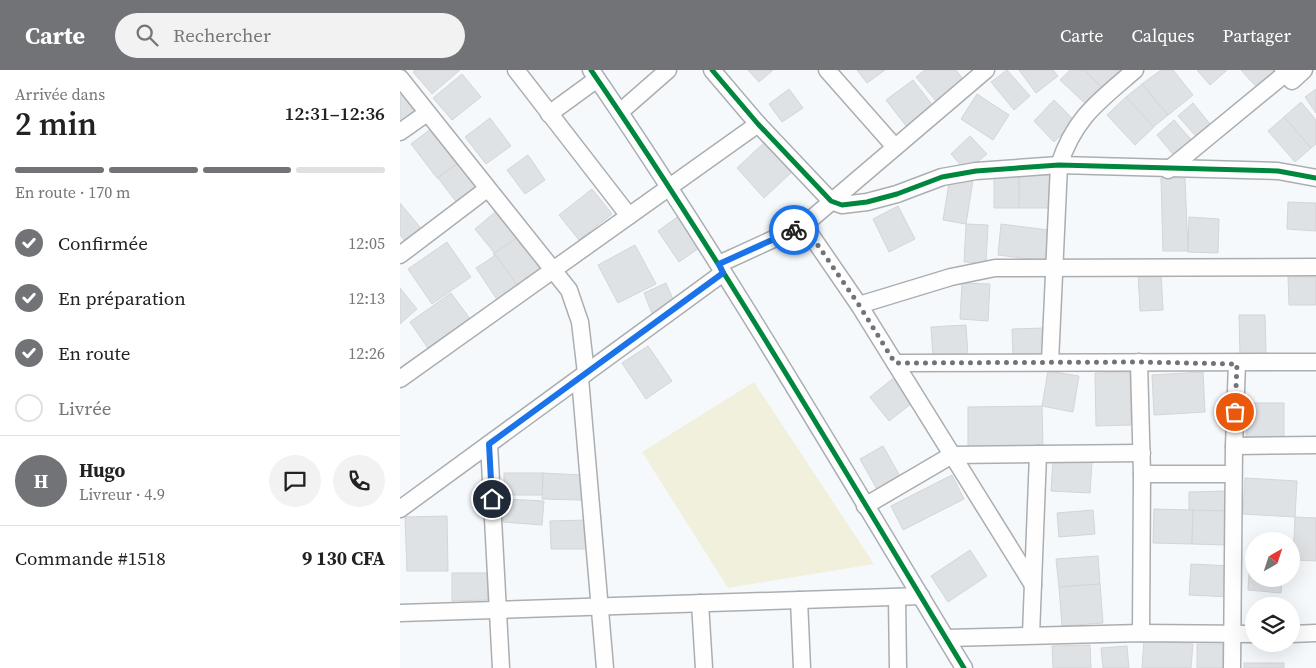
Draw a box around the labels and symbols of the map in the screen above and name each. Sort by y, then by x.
courier [769,205,819,255]
pin [1214,391,1256,433]
pin [471,478,513,520]
north arrow [1245,532,1300,588]

